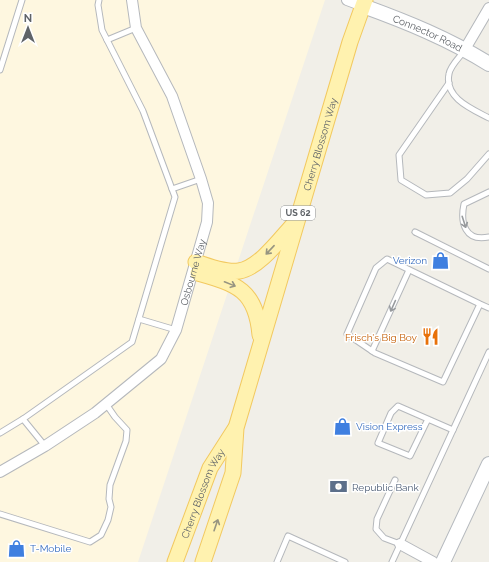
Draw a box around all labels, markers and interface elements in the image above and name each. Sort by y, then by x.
north arrow [8,8,48,48]
text: N [24,12,32,25]
street label: Connector Road [391,12,464,53]
street label: Cherry Blossom Way [301,96,339,192]
road number: US 62 [281,206,315,220]
one-way arrow [461,216,468,229]
street label: Osbourne Way [178,237,208,307]
one-way arrow [265,245,275,255]
shop icon: Verizon [430,250,450,270]
place label: Verizon [393,255,427,266]
one-way arrow [223,281,235,288]
one-way arrow [389,299,396,311]
restaurant icon: Frisch's Big Boy [420,327,440,347]
place label: Frisch's Big Boy [345,332,418,343]
shop icon: Vision Express [333,416,353,436]
place label: Vision Express [356,421,423,432]
street label: Cherry Blossom Way [179,446,227,540]
bank icon: Republic Bank [329,477,349,497]
place label: Republic Bank [352,482,419,493]
one-way arrow [213,520,221,532]
shop icon: T-Mobile [7,538,27,558]
place label: T-Mobile [30,543,71,554]

